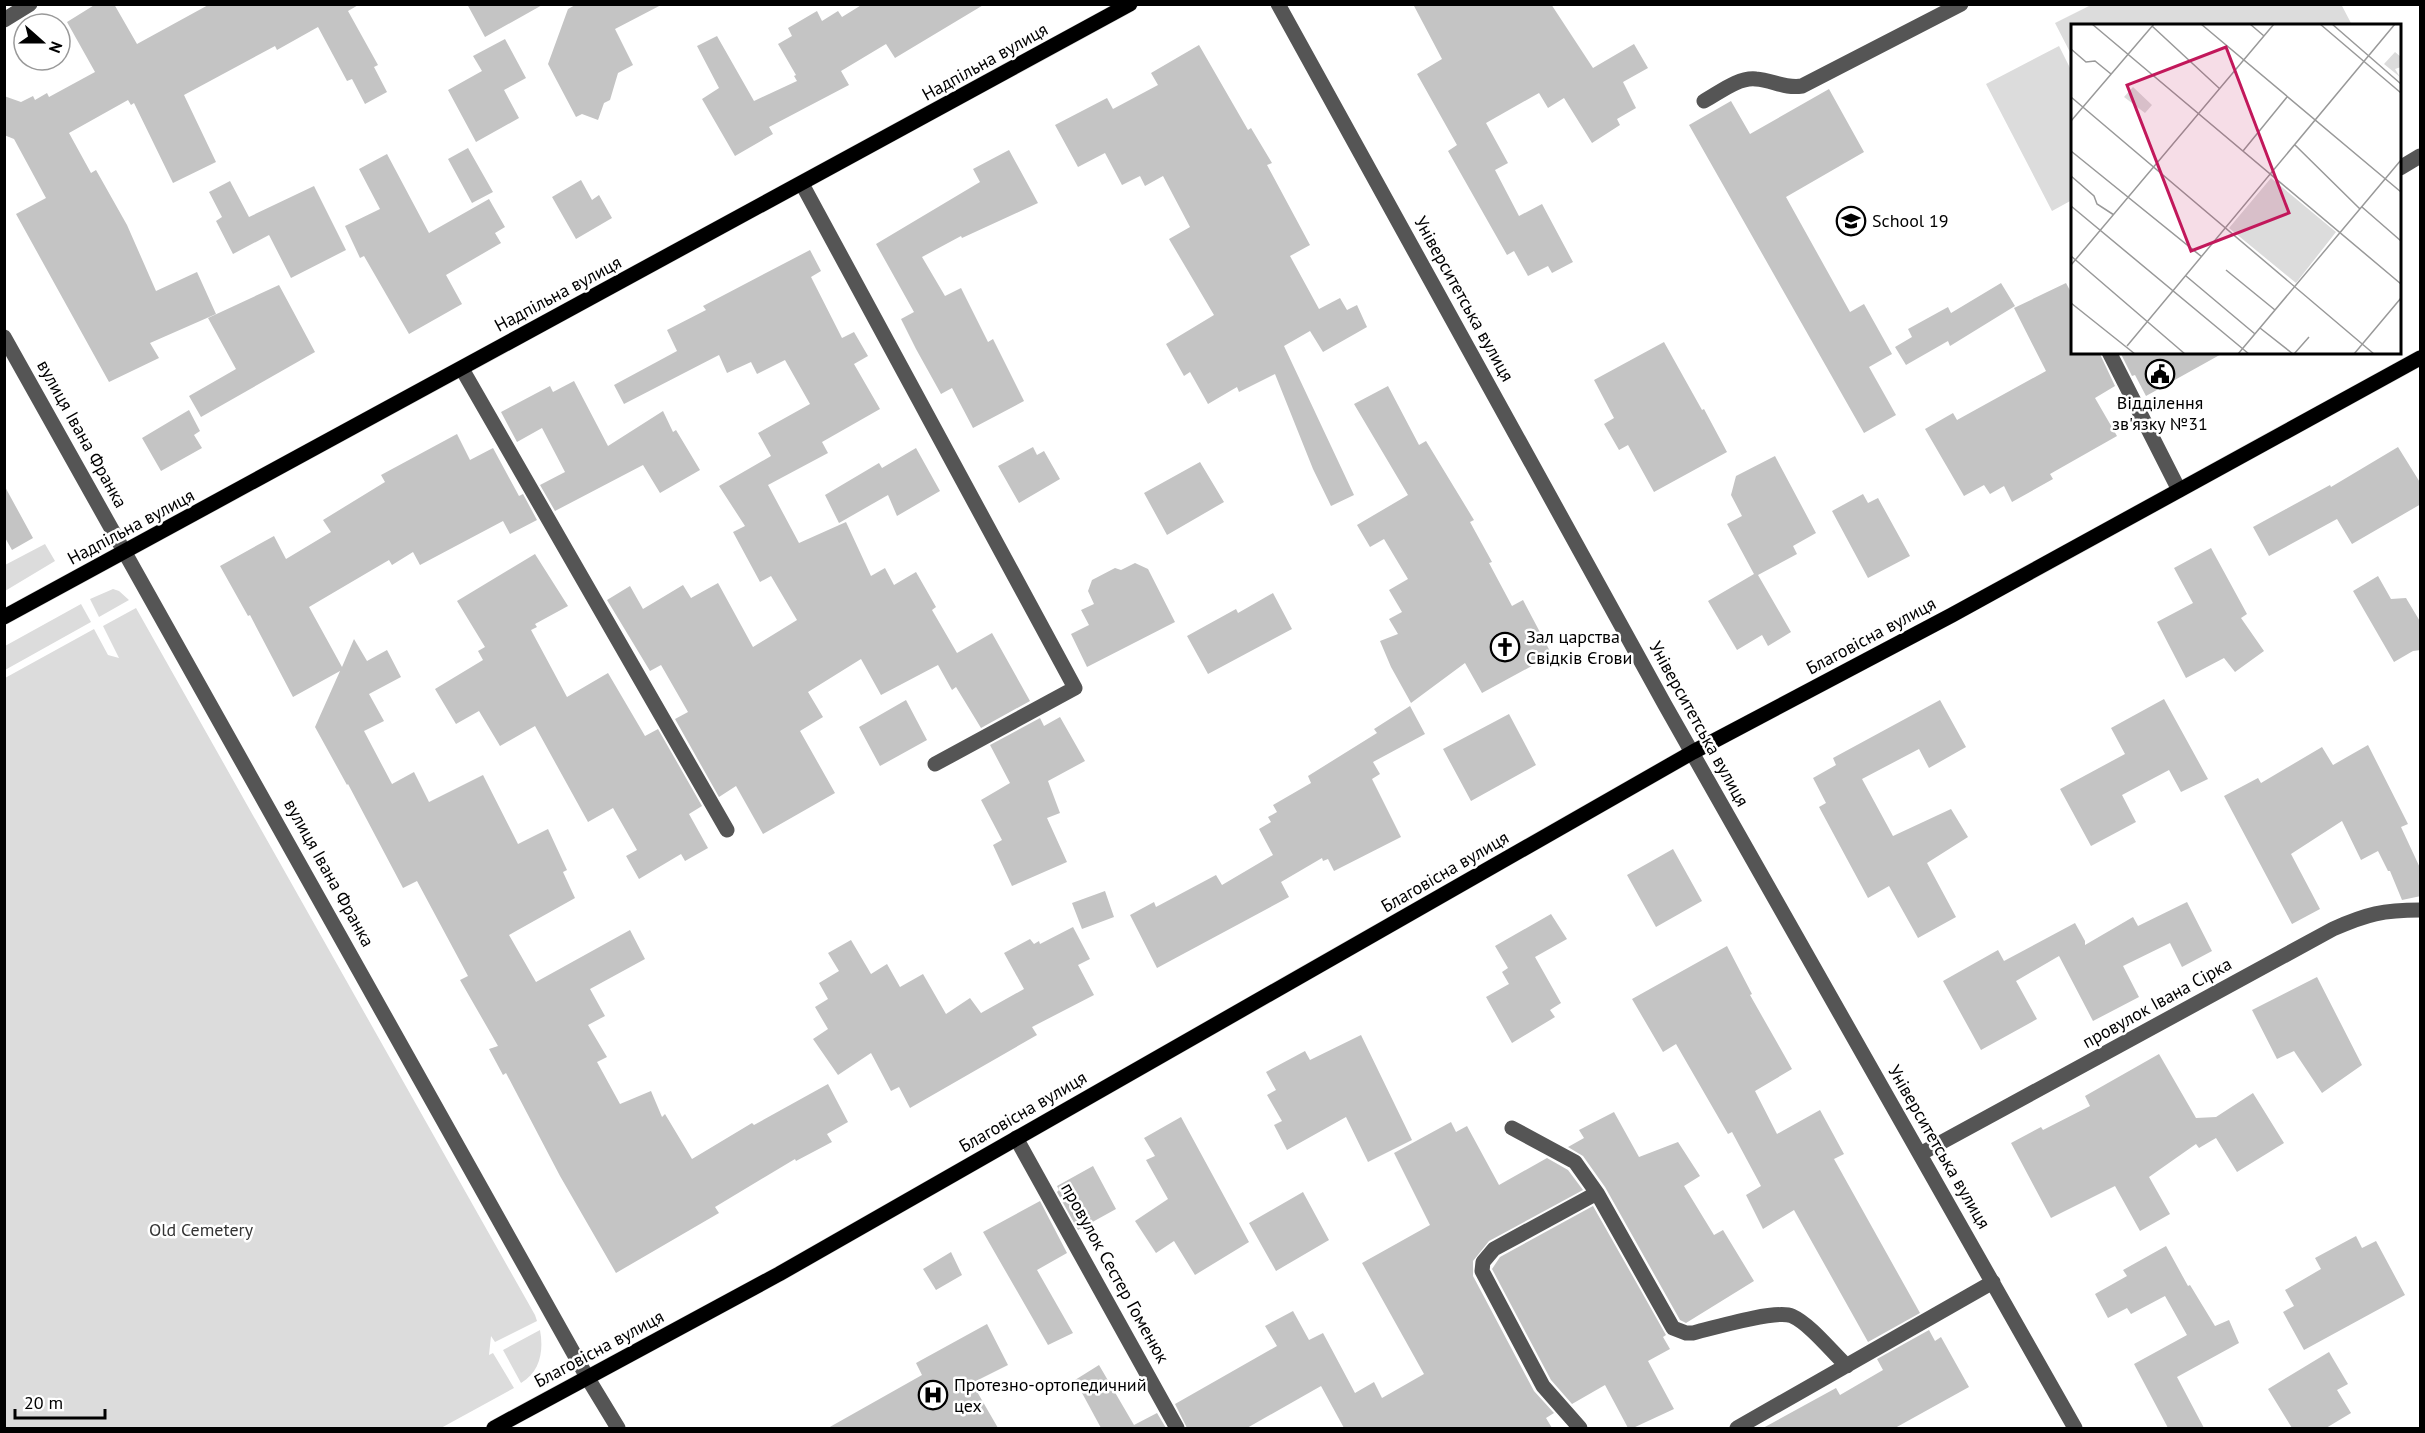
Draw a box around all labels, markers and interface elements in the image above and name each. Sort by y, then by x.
north arrow [12,12,72,72]
street label: Надпільна вулиця [918,17,1052,106]
inset map [2071,24,2401,354]
text: N [45,39,67,56]
school or university icon: School 19 [1835,205,1867,237]
place label: School 19 [1872,209,1949,232]
street label: Університетська вулиця [1409,212,1519,385]
street label: Надпільна вулиця [490,250,625,337]
street label: вулиця Івана Франка [32,356,133,512]
public building icon: Відділення зв'язку №31 [2144,358,2176,390]
place label: Відділення зв'язку №31 [2112,391,2208,435]
street label: Надпільна вулиця [63,483,198,570]
street label: Благовісна вулиця [1802,592,1940,679]
place label: Зал царства Свідків Єгови [1526,625,1632,669]
church icon: Зал царства Свідків Єгови [1489,631,1521,663]
street label: Університетська вулиця [1644,637,1754,810]
street label: вулиця Івана Франка [279,795,380,951]
street label: Благовісна вулиця [1377,826,1513,917]
street label: провулок Івана Сірка [2078,952,2235,1053]
street label: Університетська вулиця [1883,1061,1996,1233]
street label: Благовісна вулиця [955,1066,1091,1157]
street label: провулок Сестер Гоменюк [1056,1178,1175,1367]
park label: Old Cemetery [149,1218,254,1241]
street label: Благовісна вулиця [530,1305,668,1392]
place label: Протезно-ортопедичний цех [954,1373,1147,1417]
hospital icon: Протезно-ортопедичний цех [917,1379,949,1411]
scale bar [15,1382,105,1420]
text: 20 m [24,1391,63,1414]

